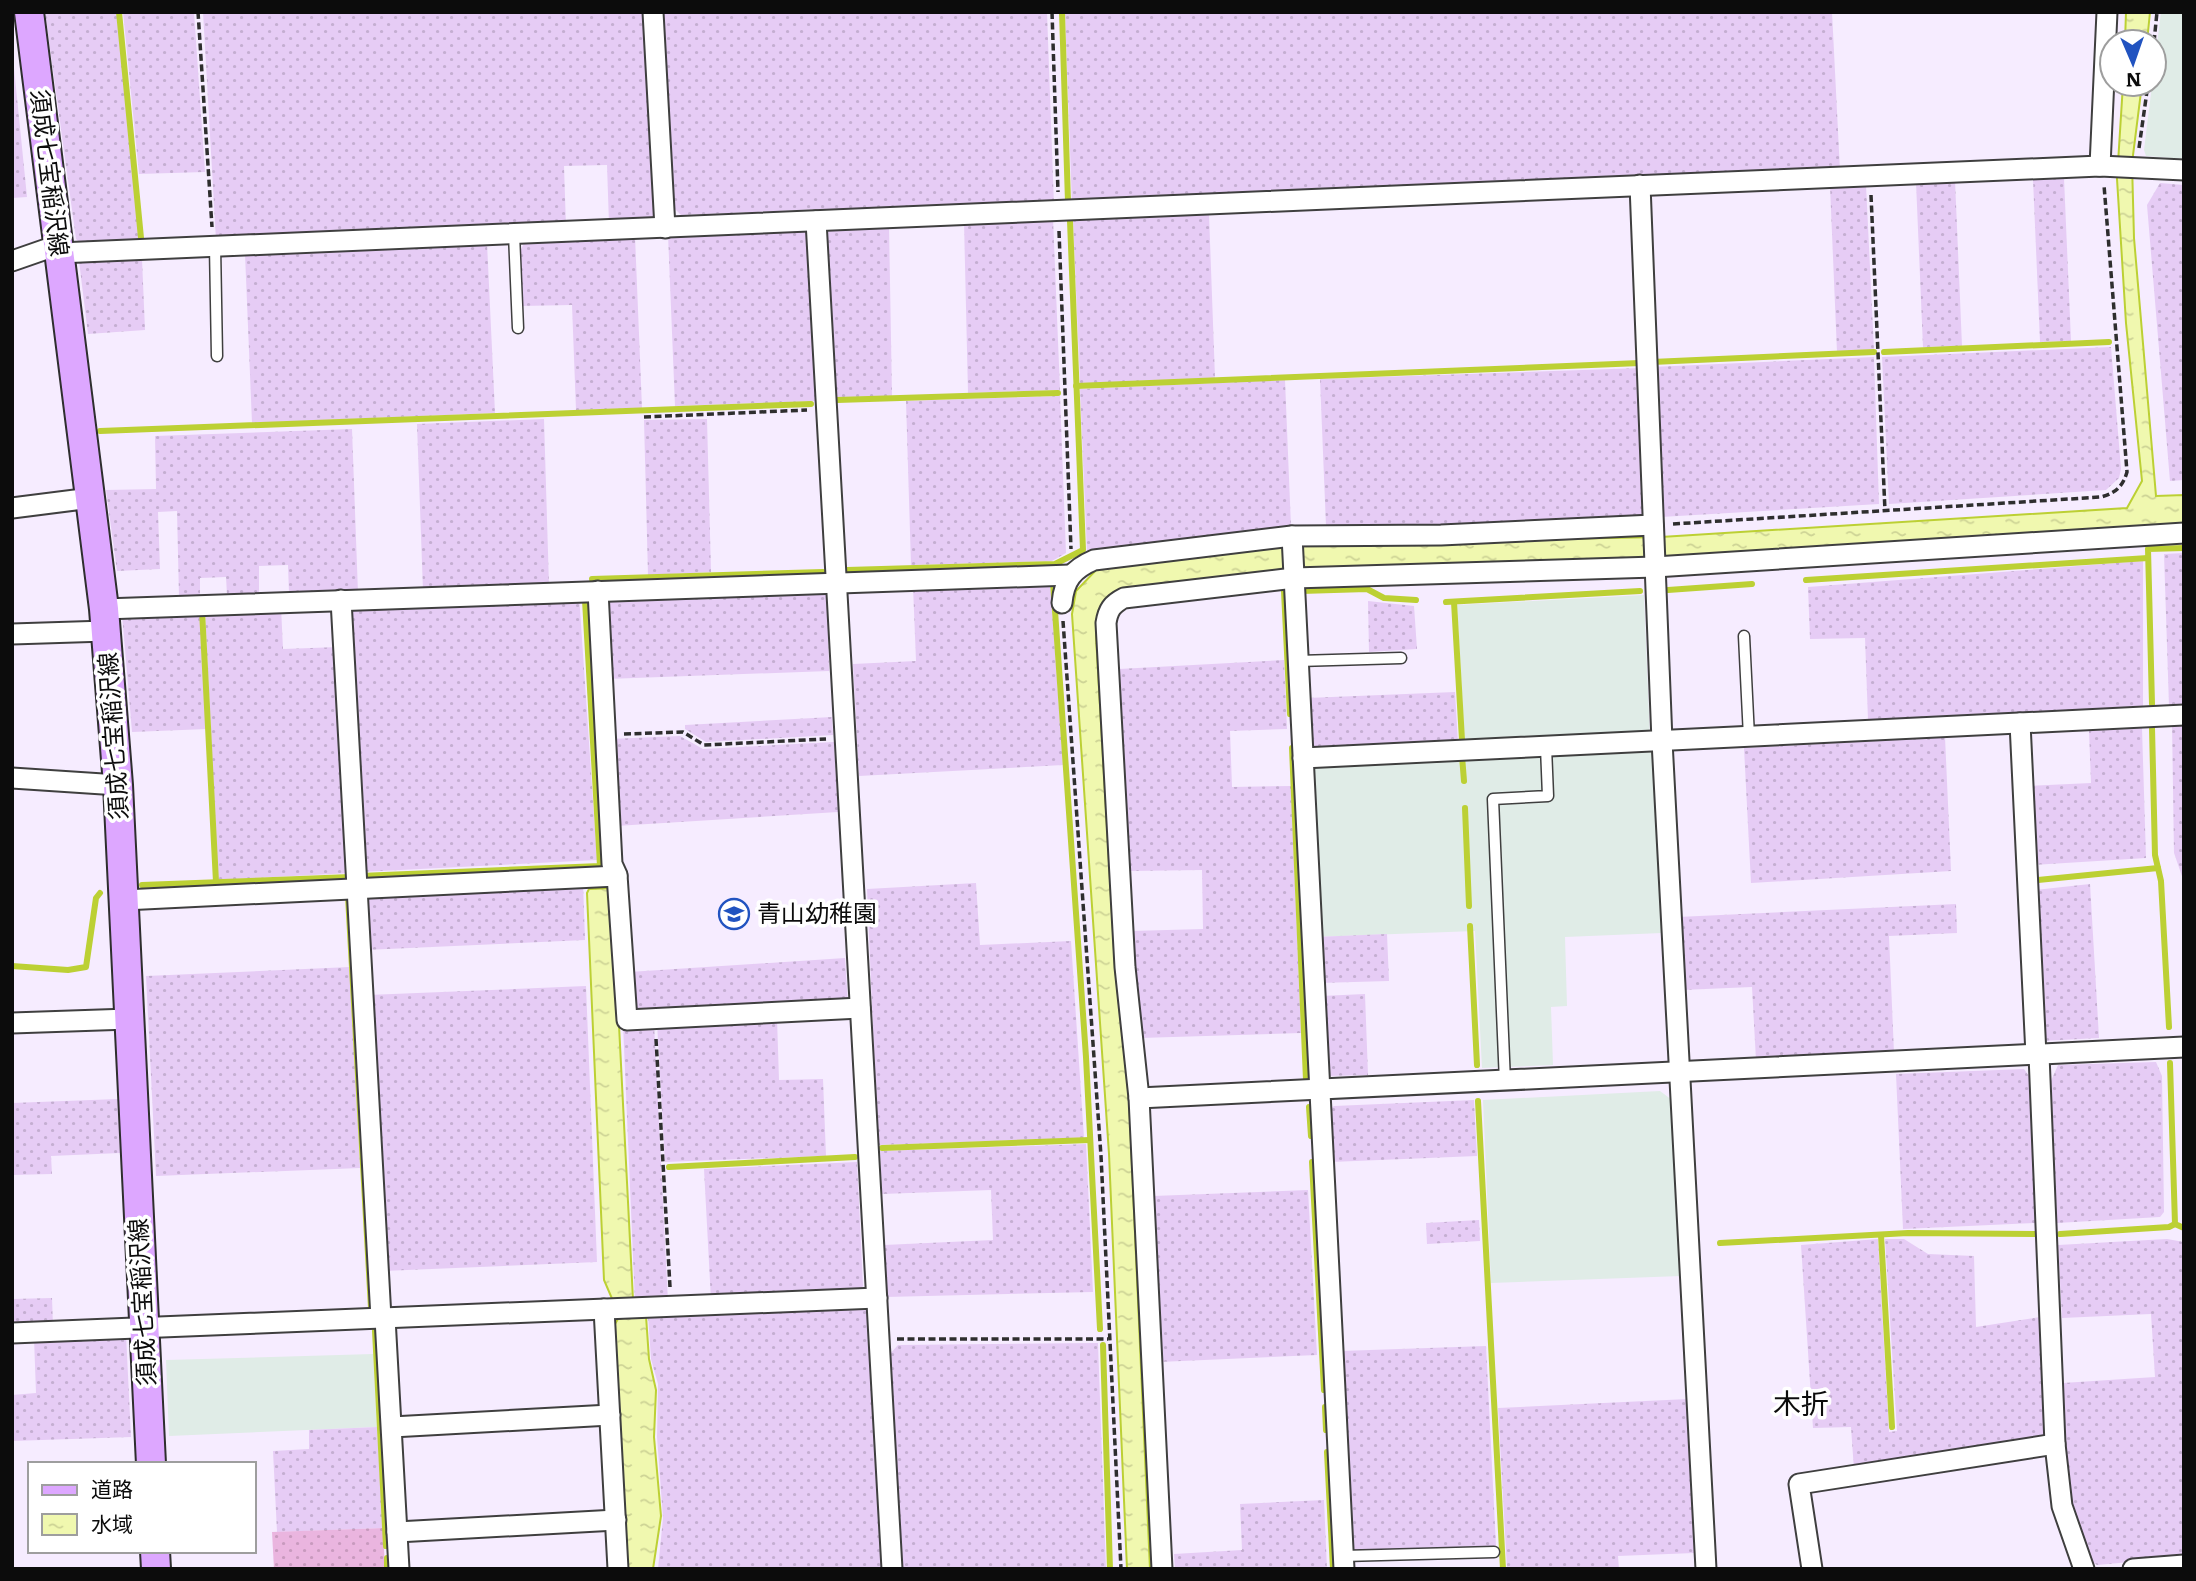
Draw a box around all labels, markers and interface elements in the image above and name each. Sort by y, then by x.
north arrow [2098,28,2168,98]
text: N [2125,67,2142,95]
street label: 須成七宝稲沢線 [24,87,79,258]
street label: 須成七宝稲沢線 [88,651,135,821]
place label: 青山幼稚園 [757,894,877,929]
school or university icon: 青山幼稚園 [717,897,751,931]
street label: 須成七宝稲沢線 [119,1217,162,1387]
district label: 木折 [1773,1381,1829,1423]
legend [28,1462,256,1553]
text: 道路 [91,1472,133,1503]
text: 水域 [91,1507,133,1538]

